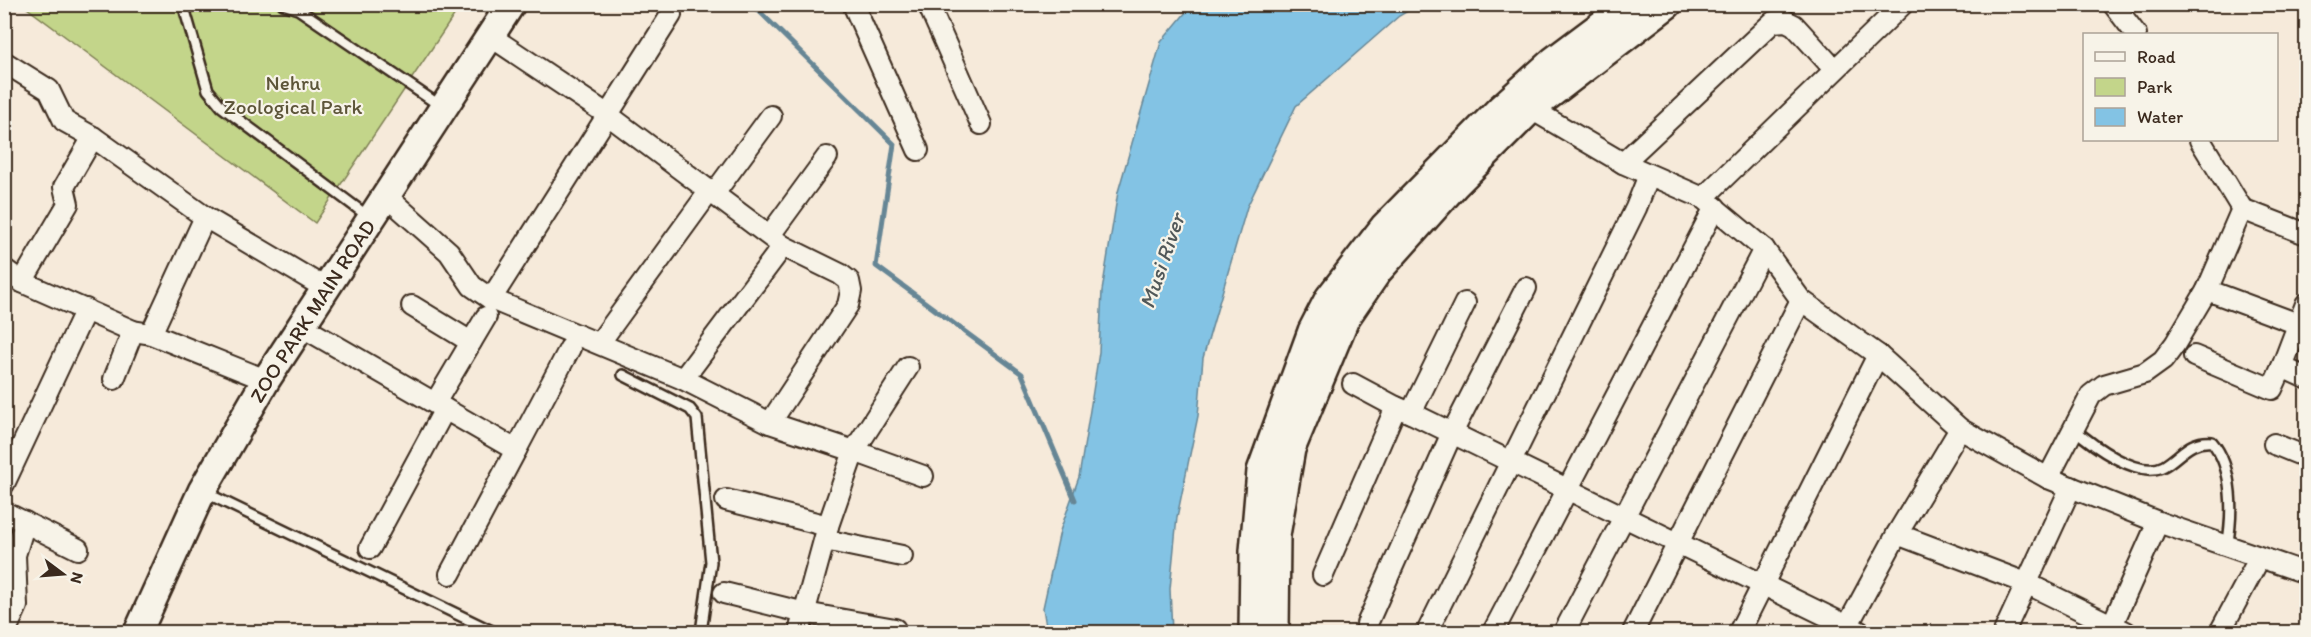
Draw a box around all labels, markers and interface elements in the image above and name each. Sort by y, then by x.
legend [2083,33,2278,141]
text: Road [2137,46,2176,68]
park label: Nehru Zoological Park [224,70,362,119]
text: Park [2137,76,2172,98]
text: Water [2137,106,2183,128]
water label: Musi River [1133,208,1192,312]
street label: ZOO PARK MAIN ROAD [243,214,380,407]
north arrow [33,544,93,604]
text: N [66,570,88,586]

